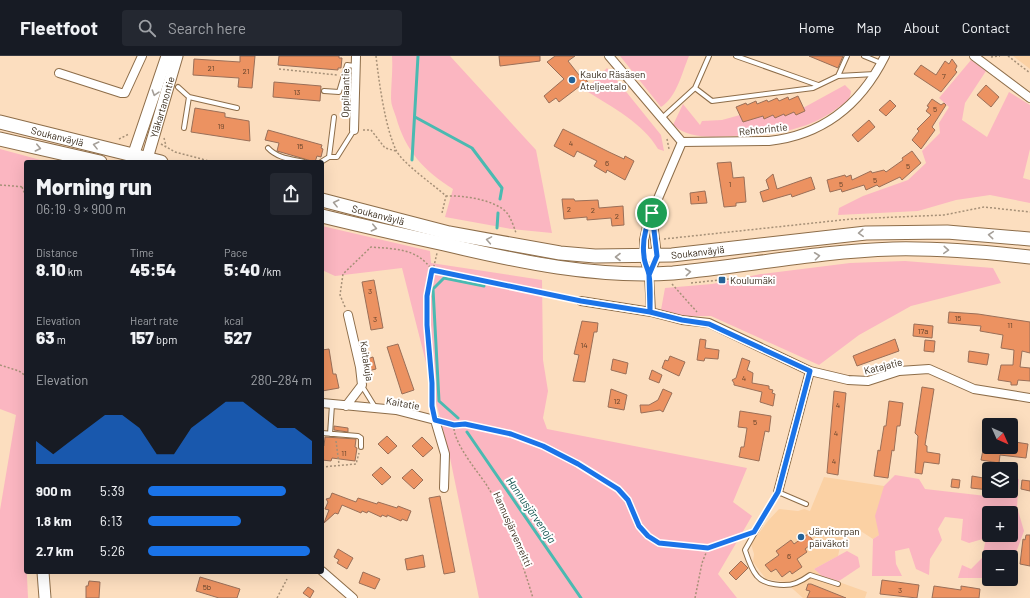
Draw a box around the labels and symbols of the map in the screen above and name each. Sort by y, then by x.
house number: 21 [208,63,215,73]
house number: 21 [243,66,250,76]
street label: Oppilaantie [339,68,351,118]
place label: Kauko Räsäsen Ateljeetalo [580,68,646,92]
house number: 7 [942,71,946,81]
street label: Yläkartanontie [147,75,177,139]
marker: Kauko Räsäsen Ateljeetalo [567,75,577,85]
house number: 13 [294,87,300,97]
one-way arrow [151,90,160,97]
house number: 5 [933,104,937,114]
street label: Rehtorintie [738,120,788,138]
house number: 19 [218,121,224,131]
street label: Soukanväylä [30,124,85,149]
house number: 4 [569,138,573,148]
house number: 15 [297,141,303,151]
one-way arrow [93,142,99,150]
one-way arrow [35,143,41,151]
house number: 6 [605,158,609,168]
house number: 5 [906,161,910,171]
house number: 5 [873,175,877,185]
house number: 1 [729,179,732,189]
house number: 5 [839,179,843,189]
house number: 1 [697,193,700,203]
pin [635,196,669,230]
one-way arrow [332,199,339,208]
street label: Soukanväylä [351,202,406,227]
house number: 2 [567,204,571,214]
house number: 2 [591,205,595,215]
house number: 2 [615,211,619,221]
one-way arrow [370,224,377,232]
one-way arrow [858,229,864,238]
one-way arrow [988,230,994,239]
one-way arrow [486,236,492,245]
street label: Soukanväylä [670,243,725,261]
one-way arrow [943,246,949,255]
one-way arrow [814,251,820,260]
one-way arrow [615,253,621,261]
one-way arrow [685,268,691,277]
place label: Koulumäki [730,274,775,286]
marker: Koulumäki [717,275,727,285]
house number: 3 [368,286,372,296]
house number: 15 [955,313,961,323]
house number: 3 [373,314,377,324]
house number: 11 [1007,320,1013,330]
house number: 17a [918,326,928,336]
street label: Kaitakuja [358,340,376,382]
house number: 14 [580,340,588,350]
street label: Katajatie [863,355,903,377]
house number: 4 [742,373,746,383]
street label: Kaitatie [385,394,421,412]
house number: 12 [613,396,621,406]
house number: 4 [836,400,840,410]
house number: 5 [753,417,757,427]
north arrow [982,418,1018,454]
house number: 4 [834,428,838,438]
house number: 11 [341,448,347,458]
house number: 4 [832,456,836,466]
water label: Hannusjärvenoja [504,474,559,545]
street label: Hannusjärvenreitti [491,490,535,568]
place label: Järvitorpan päiväkoti [809,525,860,549]
marker: Järvitorpan päiväkoti [796,532,806,542]
house number: 6 [787,551,791,561]
house number: 5b [203,582,211,592]
house number: 3 [898,585,902,595]

